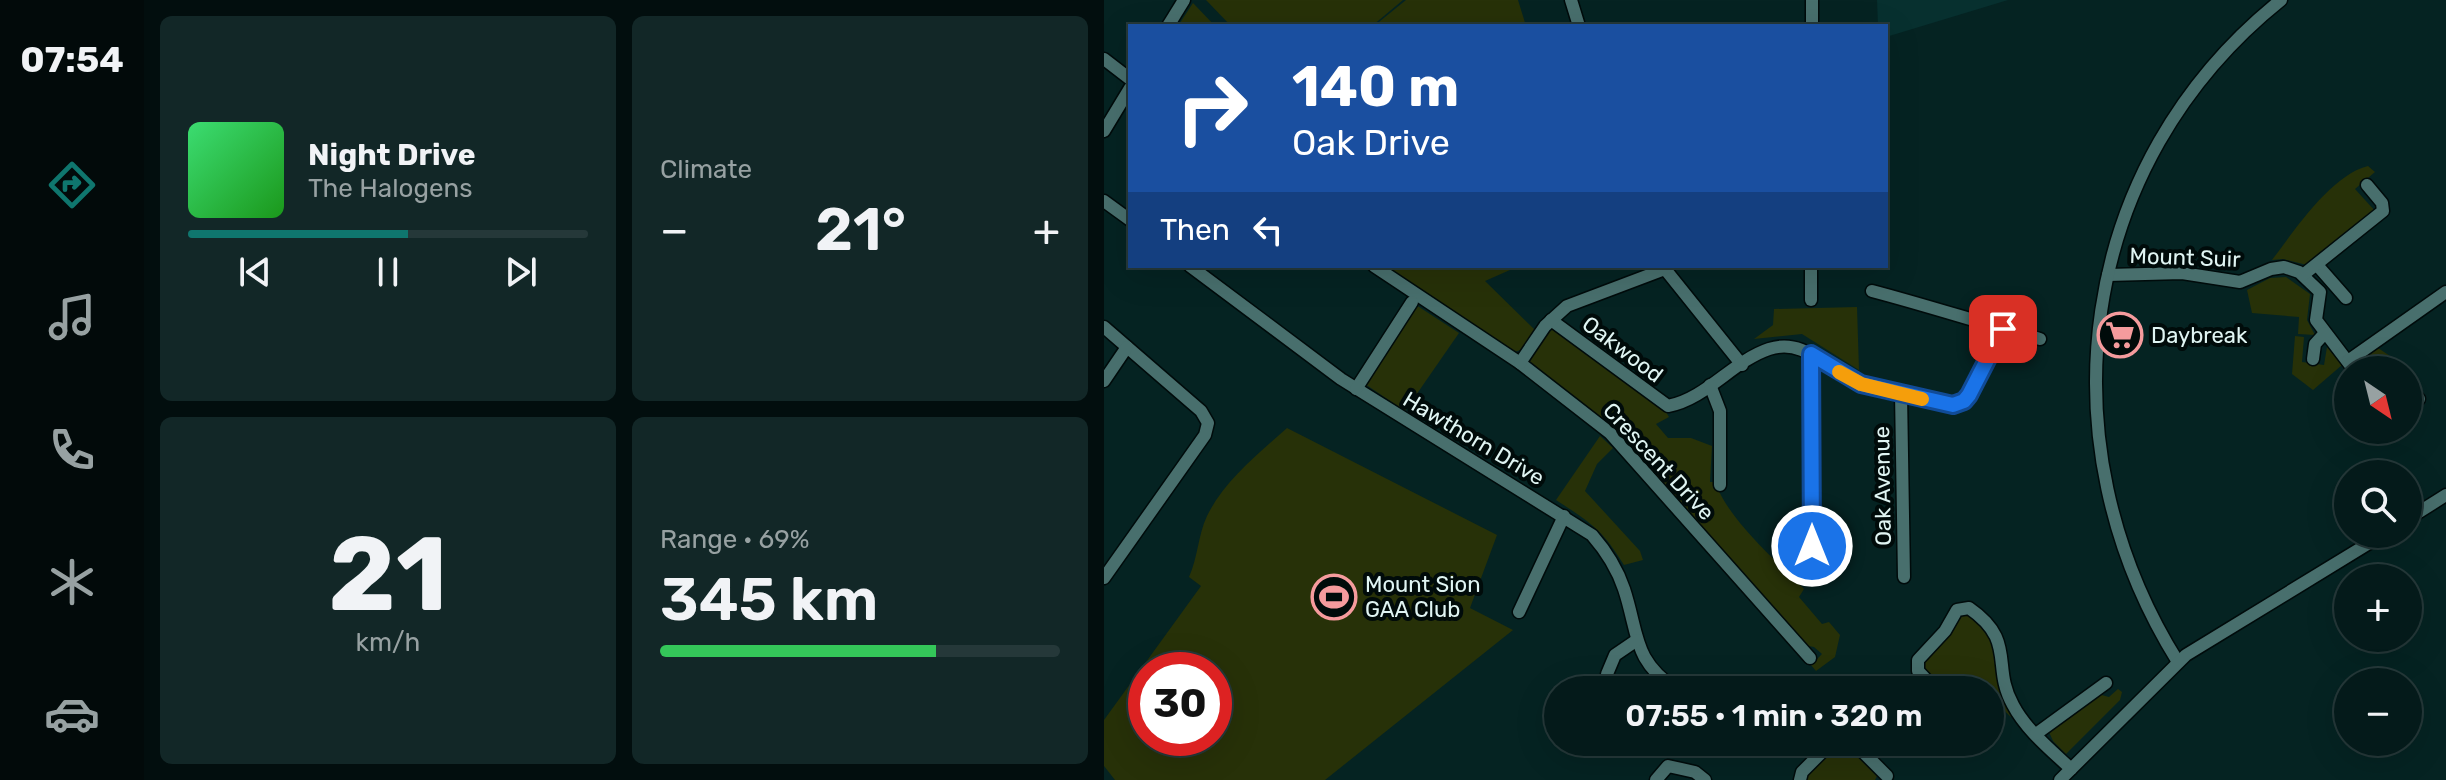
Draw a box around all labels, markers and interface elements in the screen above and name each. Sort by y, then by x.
text: 07:54 [20,38,124,81]
text: 140 m [1292,54,1459,120]
icon: right [1160,56,1264,160]
text: Oak Drive [1292,121,1450,164]
text: Night Drive [308,137,476,173]
text: Climate [660,154,752,185]
icon: directions [44,157,100,213]
text: The Halogens [308,173,473,204]
text: 21° [815,194,906,265]
text: − [660,204,689,256]
text: + [1033,204,1060,256]
icon: left [1246,208,1290,252]
text: Then [1160,212,1230,248]
street label: Mount Suir [2129,242,2242,273]
icon: previous [233,250,277,294]
icon: pause [366,250,410,294]
icon: next [499,250,543,294]
icon: music [44,289,100,345]
pin [1969,295,2037,363]
icon: arrive [1981,307,2025,351]
street label: Oakwood [1577,310,1668,388]
supermarket icon: Daybreak [2096,311,2144,359]
place label: Daybreak [2151,322,2248,349]
north arrow [2334,356,2422,444]
map controls [2334,356,2422,756]
street label: Hawthorn Drive [1398,386,1549,491]
street label: Crescent Drive [1597,397,1720,526]
icon: phone [44,422,100,478]
street label: Oak Avenue [1868,426,1897,546]
button: search [2334,460,2422,548]
position arrow [1770,504,1854,588]
text: 21 [328,513,448,636]
text: Range · 69% [660,524,809,555]
icon: climate [44,554,100,610]
text: 345 km [660,564,878,635]
button: + [2334,564,2422,652]
place label: Mount Sion GAA Club [1365,571,1480,623]
sports icon: Mount Sion GAA Club [1310,573,1358,621]
text: km/h [356,627,420,658]
speed limit sign: 30 [1128,652,1232,756]
button: − [2334,668,2422,756]
icon: car [44,686,100,742]
text: 07:55 · 1 min · 320 m [1625,698,1923,734]

